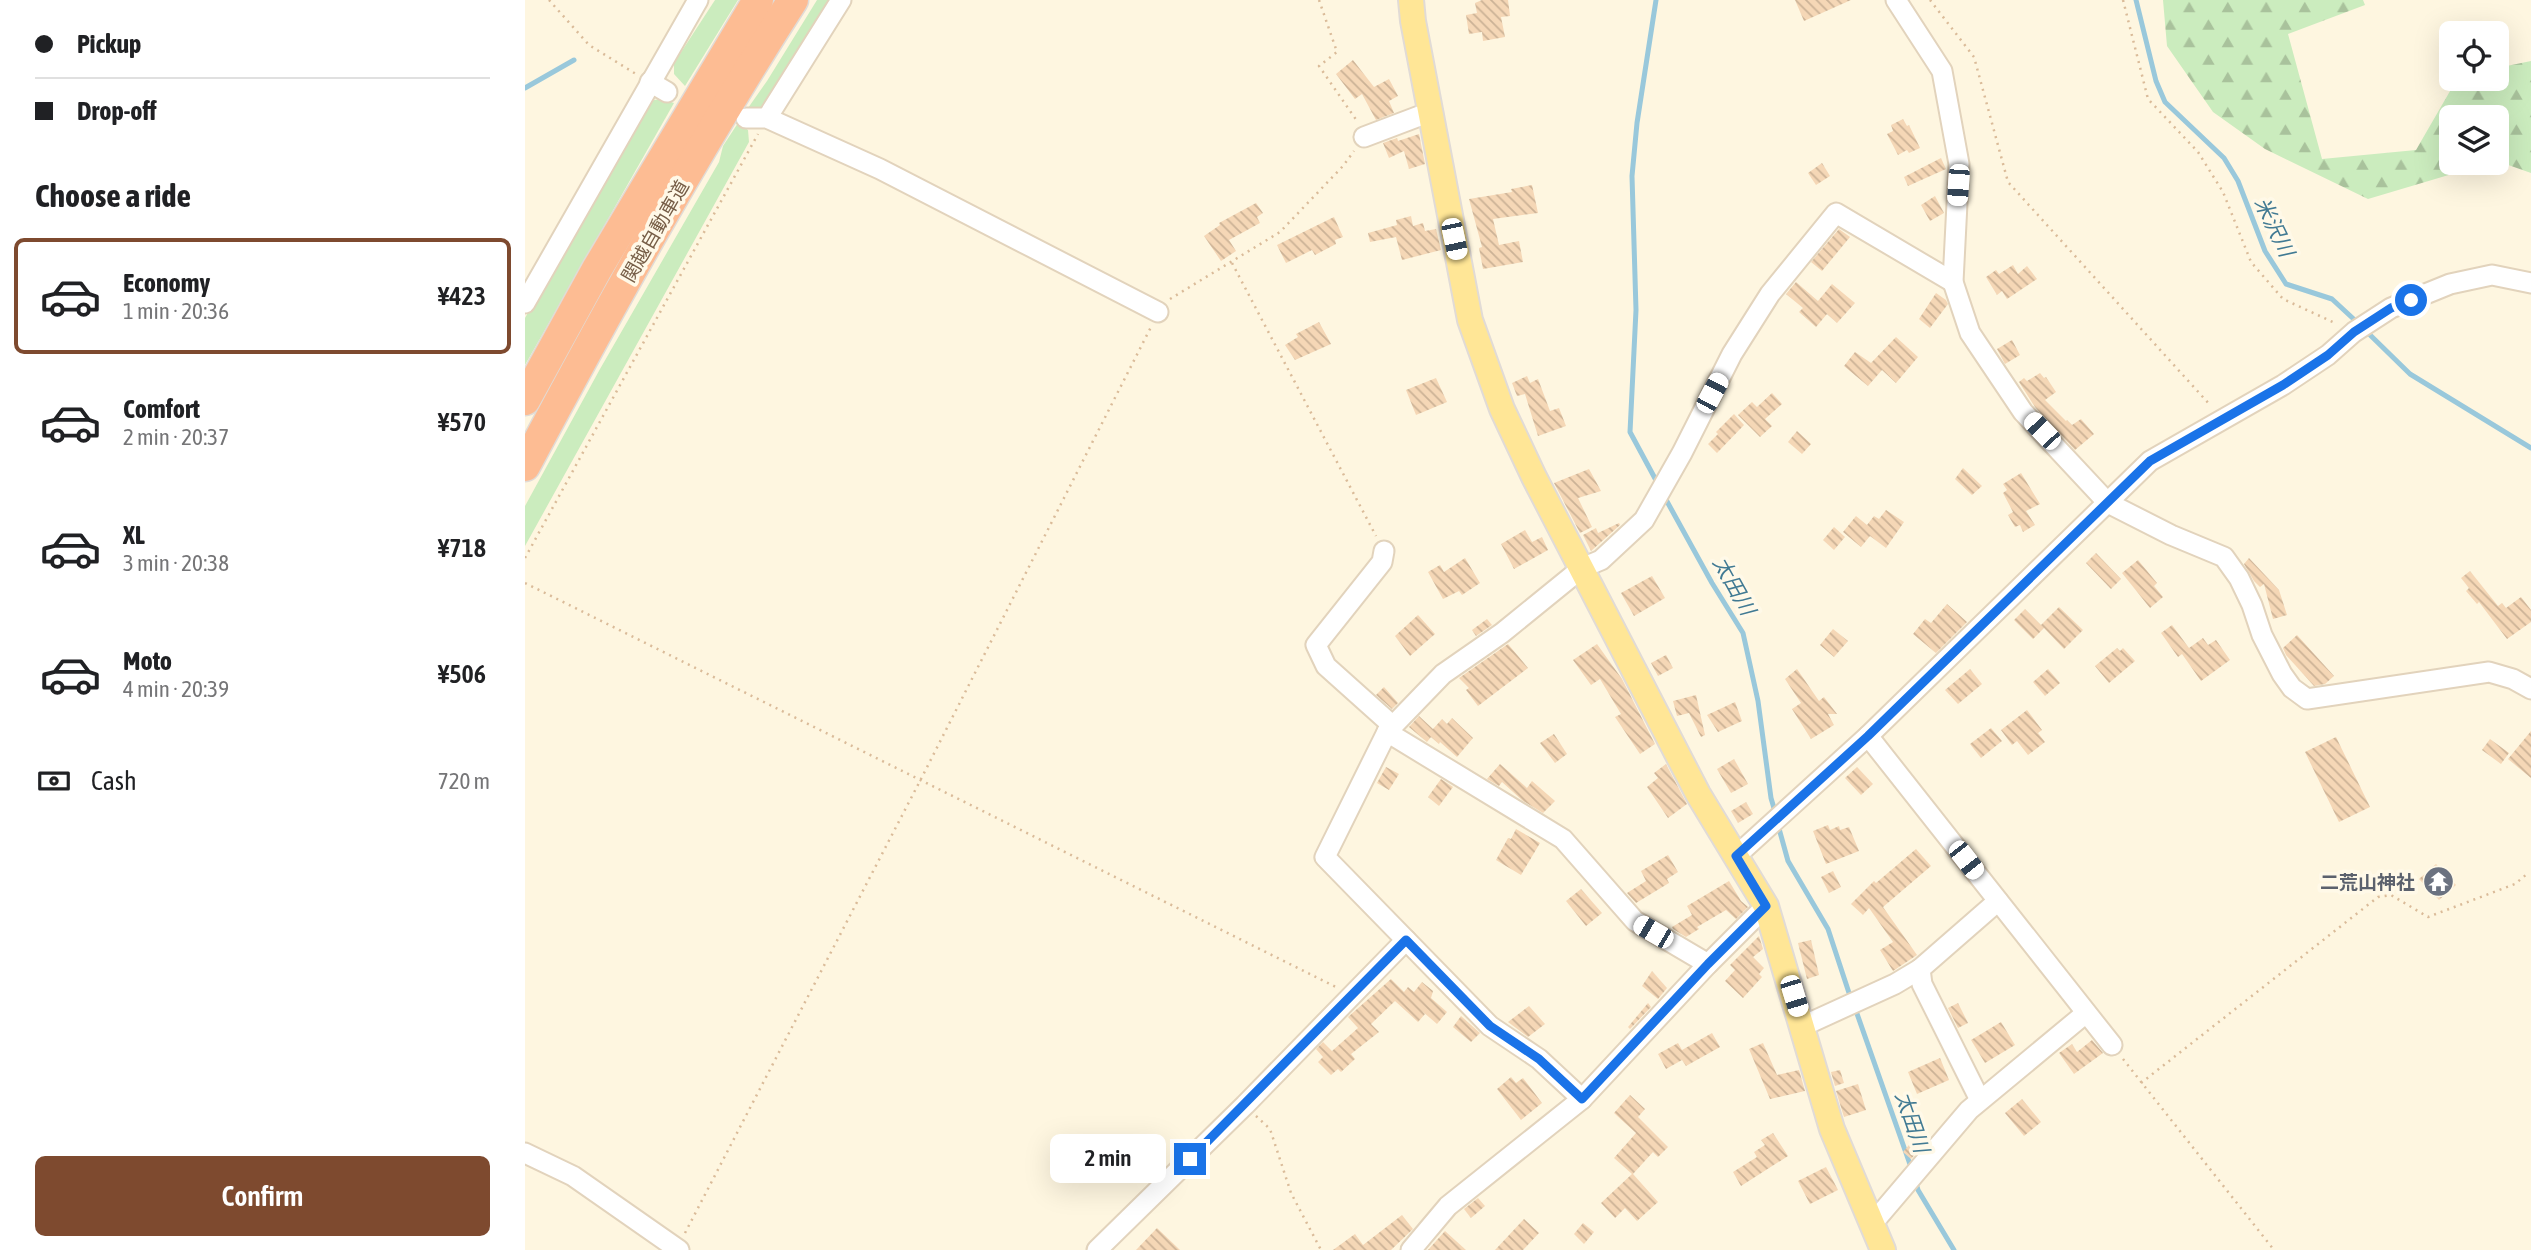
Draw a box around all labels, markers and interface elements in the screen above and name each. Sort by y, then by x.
map controls [2439,21,2509,175]
button: locate [2439,21,2509,91]
text: Pickup [77,29,141,59]
text: Drop-off [77,96,157,126]
button: layers [2439,105,2509,175]
car [1947,163,1970,207]
street label: 関越自動車道 [617,176,693,286]
text: Choose a ride [35,177,191,214]
water label: 米沢川 [2250,193,2300,262]
car [1440,216,1469,262]
icon: car [39,265,102,328]
text: Economy [123,268,210,298]
text: ¥423 [438,281,486,311]
route start [2395,284,2427,316]
text: 1 min · 20:36 [123,298,229,324]
car [1693,370,1732,416]
icon: car [39,391,102,454]
text: Comfort [123,394,200,424]
text: ¥570 [438,407,486,437]
car [2020,409,2065,453]
text: 2 min · 20:37 [123,424,229,450]
icon: car [39,517,102,580]
text: XL [123,520,145,550]
text: ¥718 [438,533,486,563]
text: 3 min · 20:38 [123,550,229,576]
water label: 太田川 [1709,552,1762,621]
icon: car [39,643,102,706]
text: Moto [123,646,172,676]
text: ¥506 [438,659,486,689]
text: 4 min · 20:39 [123,676,229,702]
icon: cash [35,762,73,800]
text: Cash [91,766,137,796]
text: 720 m [438,768,490,794]
car [1945,837,1988,883]
temple icon: 二荒山神社 [2421,865,2455,899]
place label: 二荒山神社 [2320,871,2415,893]
car [1630,912,1677,952]
car [1778,973,1811,1019]
water label: 太田川 [1891,1088,1935,1157]
callout: 2 min [1050,1134,1165,1184]
route end [1174,1143,1206,1175]
text: 2 min [1085,1145,1131,1171]
button: Confirm [35,1156,490,1236]

